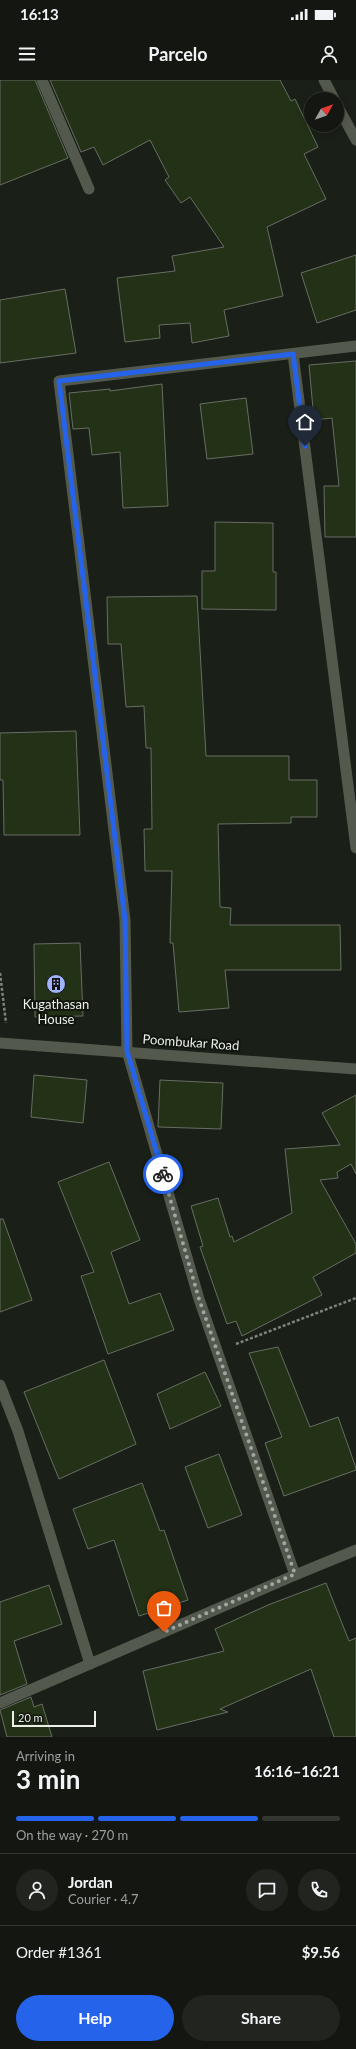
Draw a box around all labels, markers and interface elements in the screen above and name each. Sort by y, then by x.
text: 16:13 [20,5,59,23]
icon: menu [16,43,38,65]
text: Parcelo [148,43,208,65]
icon: person [318,43,340,65]
north arrow [304,92,344,132]
map controls [304,92,344,132]
pin [288,405,322,446]
icon: home [294,411,316,433]
building icon: Kugathasan House [45,973,67,995]
place label: Kugathasan House [23,996,89,1027]
street label: Poombukar Road [142,1031,240,1053]
courier [143,1154,183,1194]
icon: bike [152,1163,174,1185]
pin [147,1591,181,1632]
icon: bag [153,1597,175,1619]
scale bar [12,1709,96,1728]
text: 20 m [18,1711,43,1724]
text: Arriving in [16,1748,75,1764]
text: 16:16–16:21 [254,1762,340,1780]
text: 3 min [16,1763,80,1795]
text: On the way · 270 m [16,1827,128,1843]
button: person [16,1869,58,1911]
button: chat [246,1869,288,1911]
button: phone [298,1869,340,1911]
text: Jordan [68,1873,113,1891]
text: Courier · 4.7 [68,1891,139,1907]
text: Order #1361 [16,1943,102,1961]
text: $9.56 [302,1943,340,1961]
button: Help [16,1995,174,2041]
button: Share [182,1995,340,2041]

